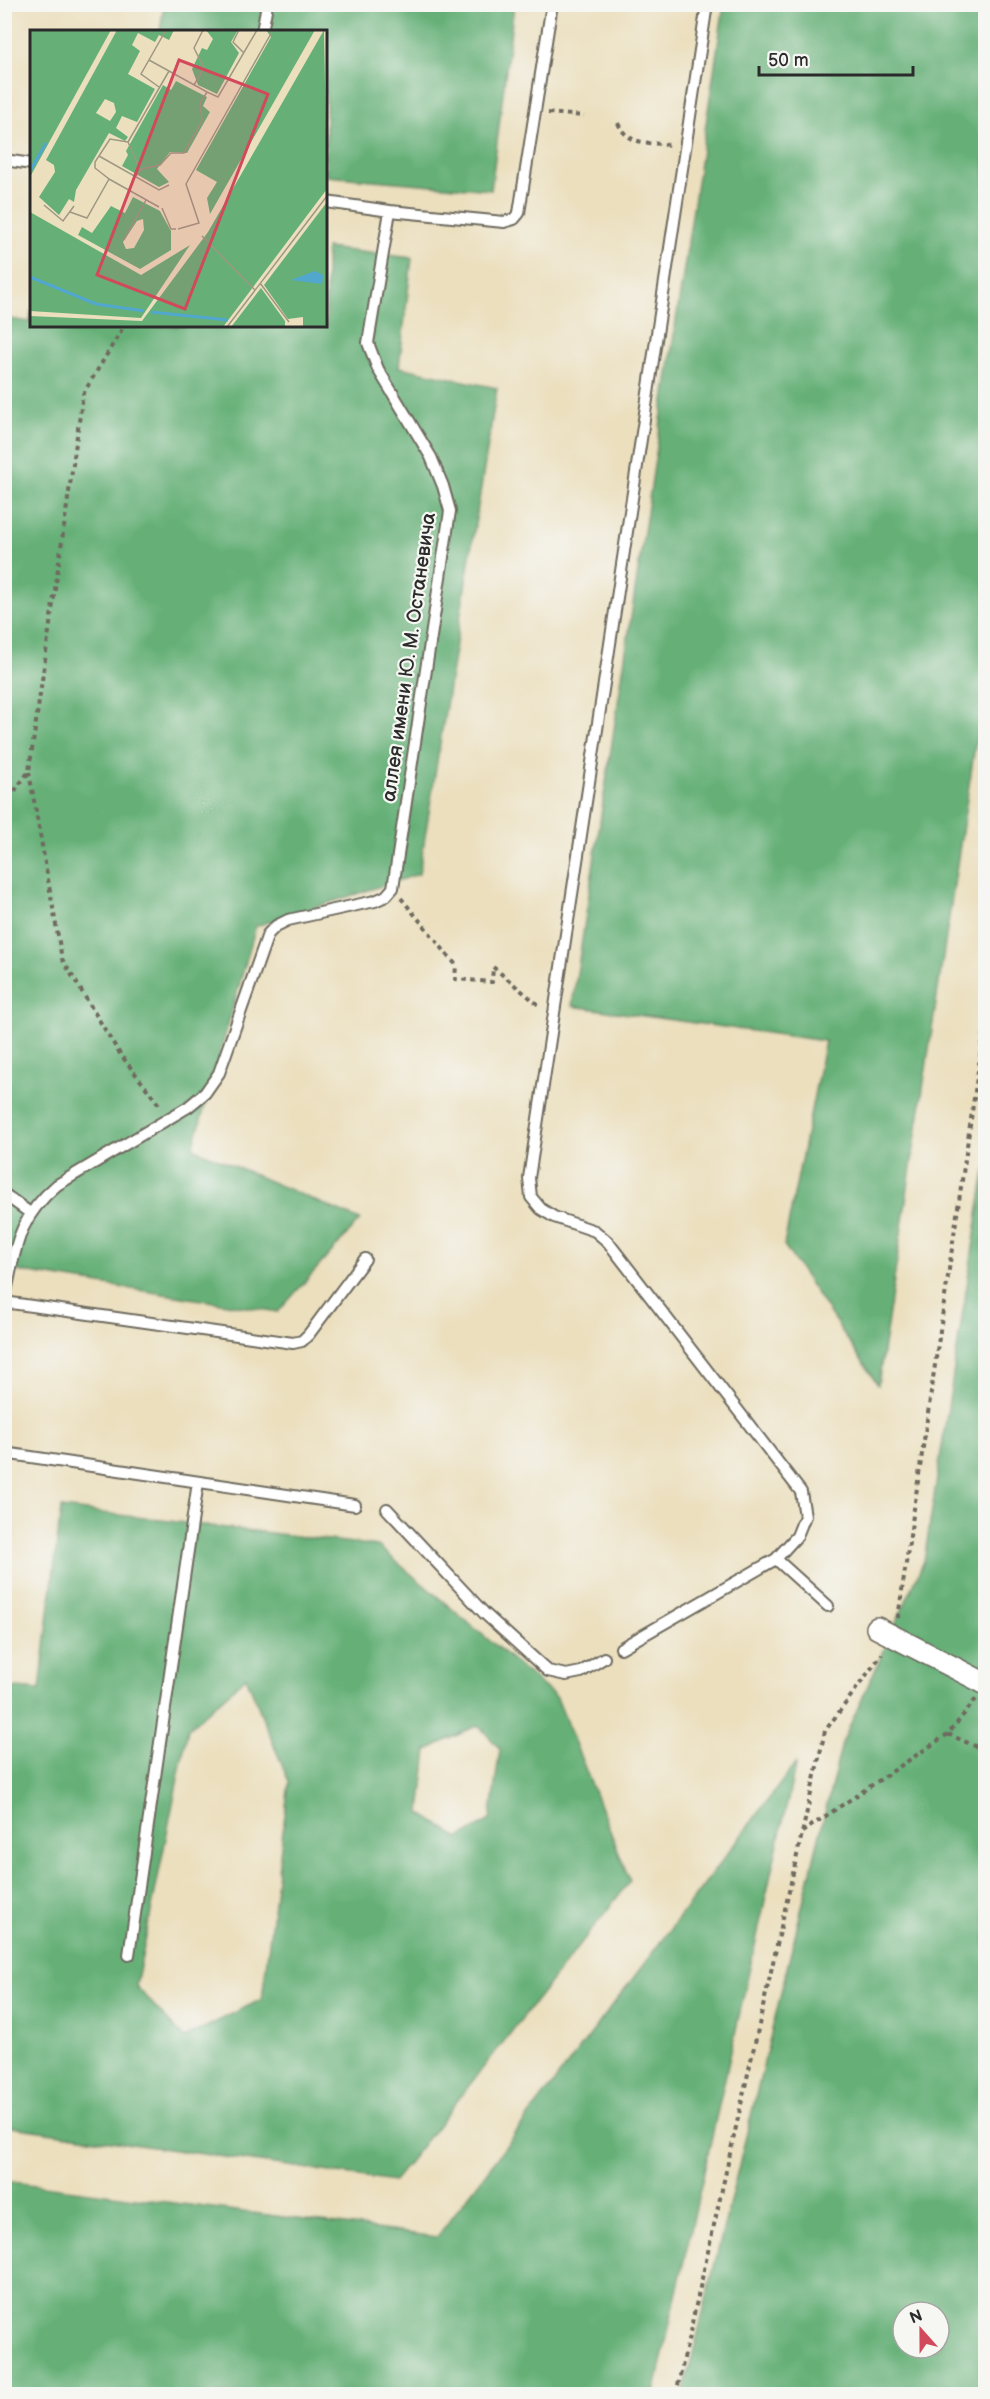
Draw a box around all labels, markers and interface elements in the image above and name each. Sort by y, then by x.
inset map [30,30,327,327]
scale bar [759,39,914,77]
text: 50 m [768,50,809,71]
street label: аллея имени Ю. М. Останевича [377,511,441,803]
north arrow [891,2300,951,2360]
text: N [907,2306,925,2328]

